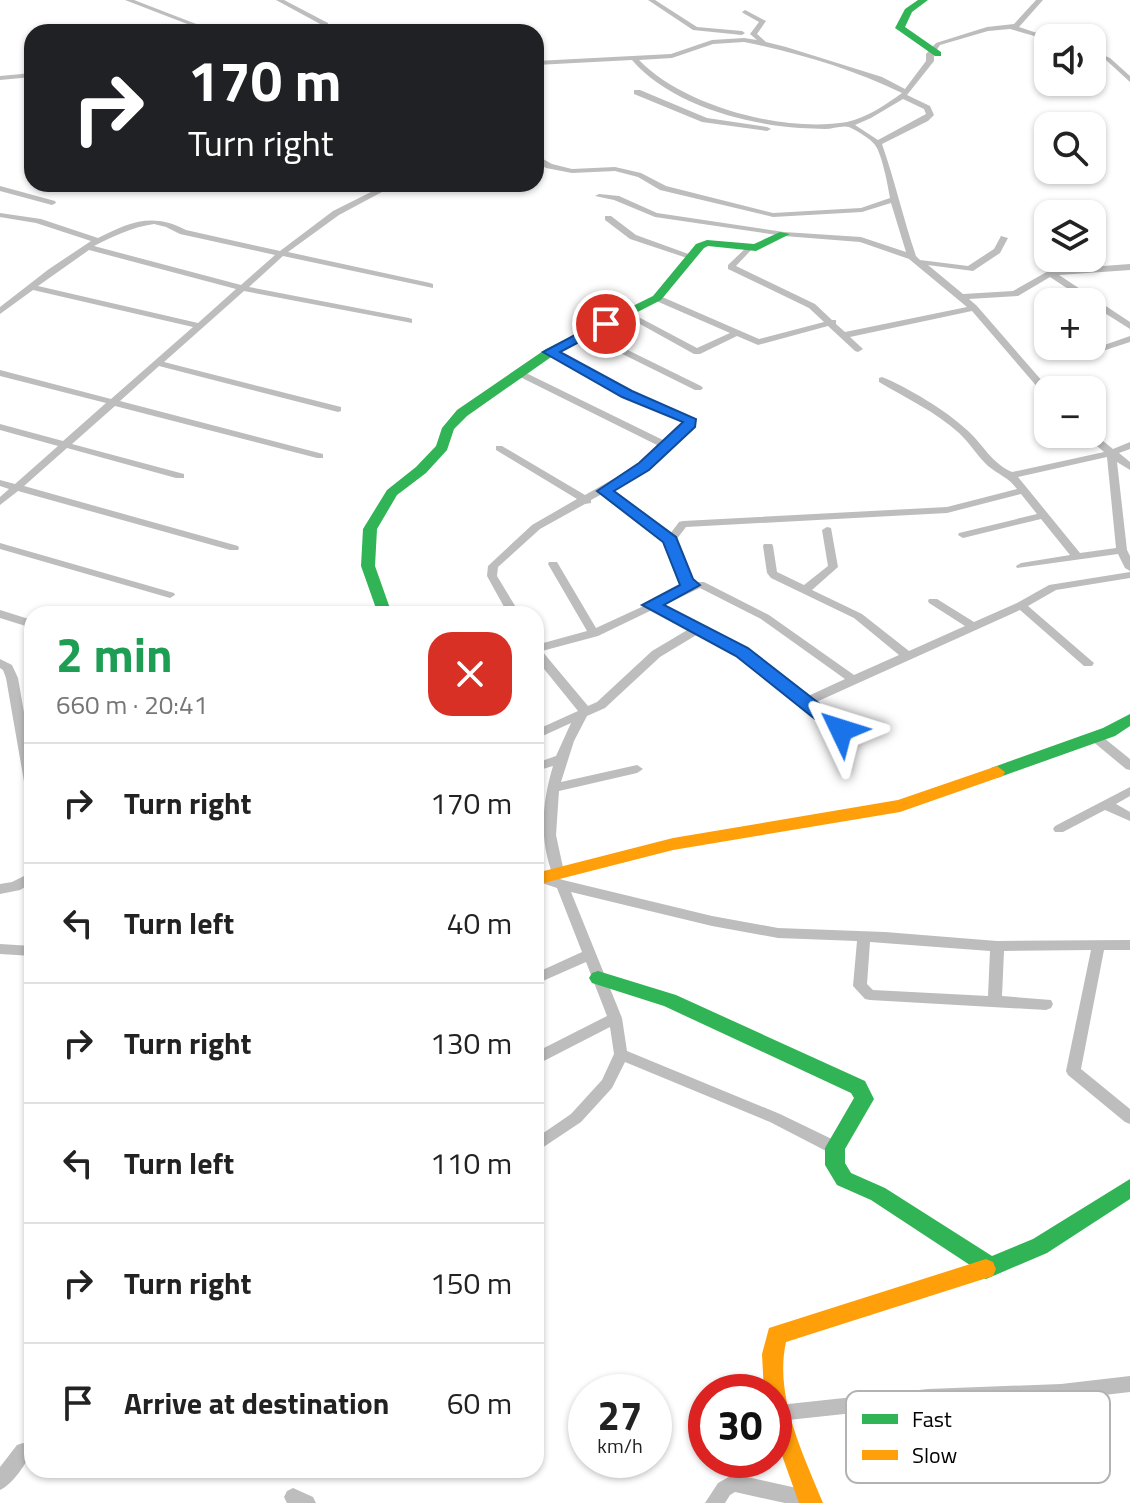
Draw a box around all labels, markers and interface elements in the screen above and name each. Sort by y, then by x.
map controls [1034,24,1106,448]
button: sound [1034,24,1106,96]
text: 170 m [188,38,341,123]
icon: right [56,56,160,160]
button: search [1034,112,1106,184]
text: Turn right [188,115,333,170]
button: layers [1034,200,1106,272]
button: + [1034,288,1106,360]
pin [572,290,640,358]
icon: arrive [584,302,628,346]
button: − [1034,376,1106,448]
text: 2 min [56,618,173,691]
button: close [428,632,512,716]
text: 660 m · 20:41 [56,685,208,724]
position arrow [799,688,883,772]
text: Turn right [124,780,252,826]
text: 170 m [430,780,512,826]
icon: right [56,781,100,825]
text: Turn left [124,900,234,946]
text: 40 m [447,900,512,946]
icon: left [56,901,100,945]
text: Turn right [124,1020,252,1066]
text: 130 m [430,1020,512,1066]
icon: right [56,1021,100,1065]
text: Turn left [124,1140,234,1186]
text: 110 m [430,1140,512,1186]
icon: left [56,1141,100,1185]
text: Turn right [124,1260,252,1306]
text: 150 m [430,1260,512,1306]
icon: right [56,1261,100,1305]
speed limit sign: 30 [688,1374,792,1478]
text: Arrive at destination [124,1380,389,1426]
text: 60 m [447,1380,512,1426]
icon: arrive [56,1381,100,1425]
text: 27 [598,1385,642,1446]
legend [846,1391,1110,1483]
text: Fast [912,1402,952,1436]
text: km/h [597,1430,643,1461]
text: Slow [912,1438,958,1472]

